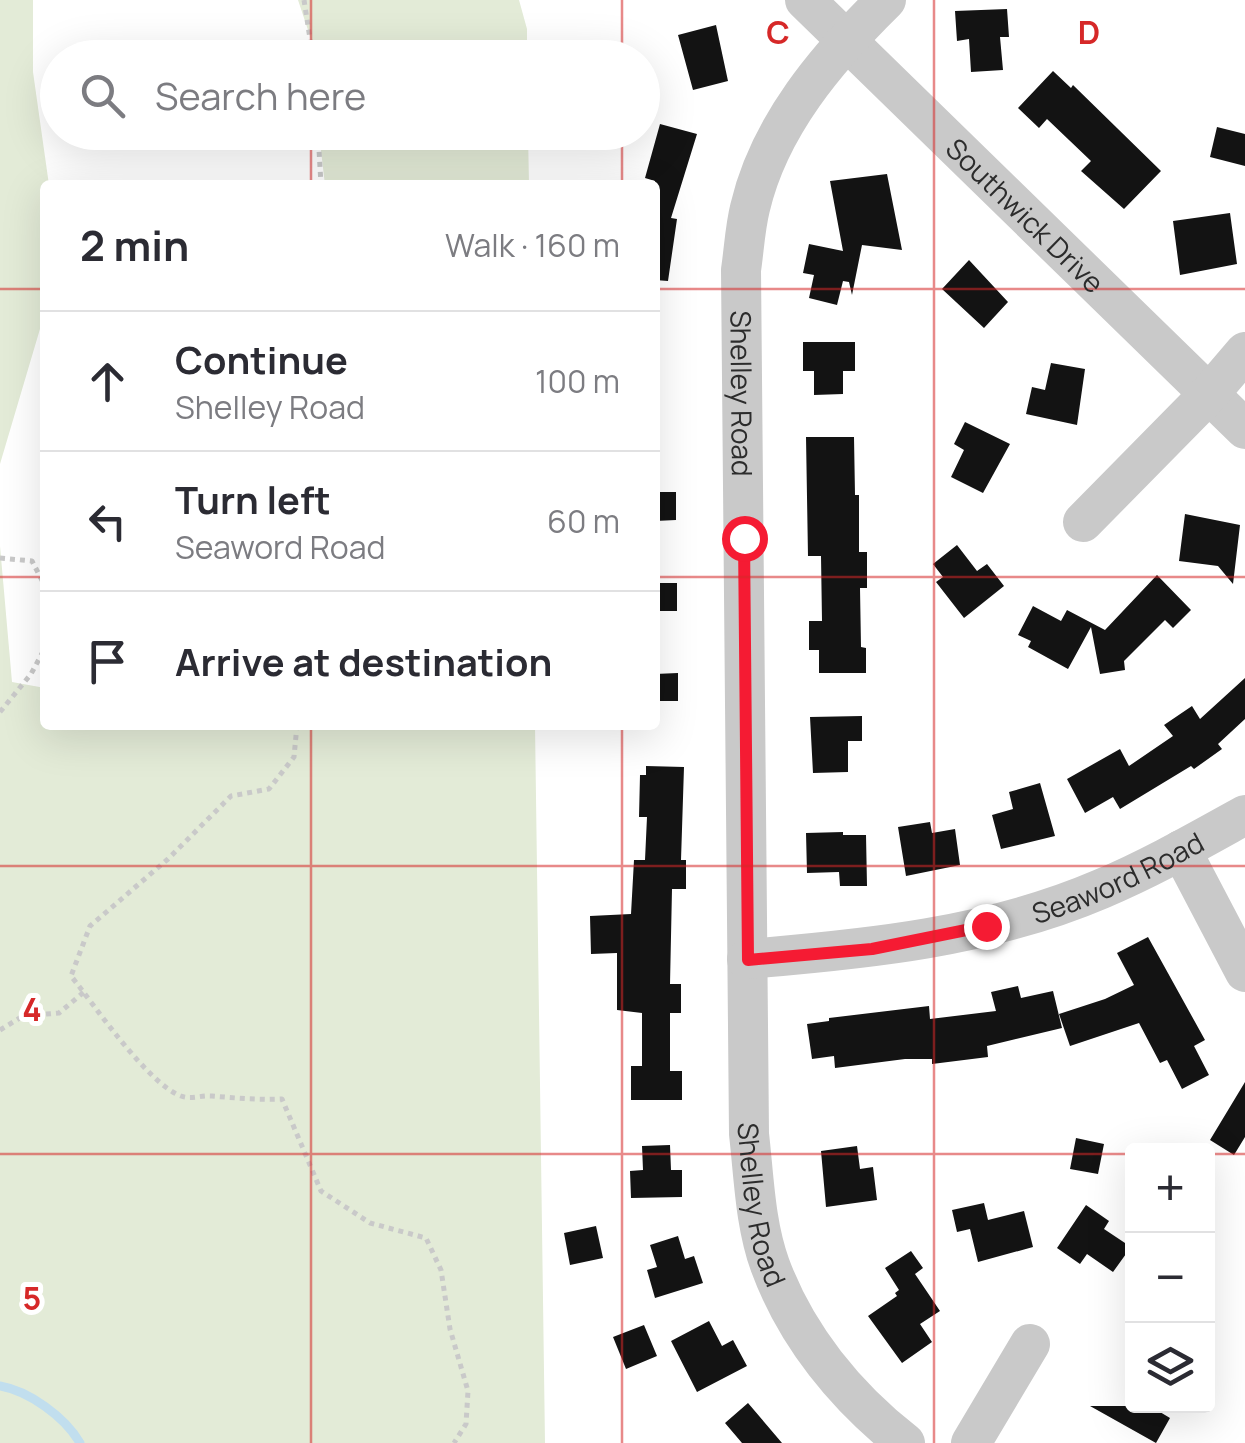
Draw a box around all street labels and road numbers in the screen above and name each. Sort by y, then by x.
street label: Southwick Drive [938,129,1113,301]
street label: Shelley Road [722,310,762,477]
street label: Seaword Road [1027,823,1210,932]
street label: Shelley Road [730,1122,796,1292]

